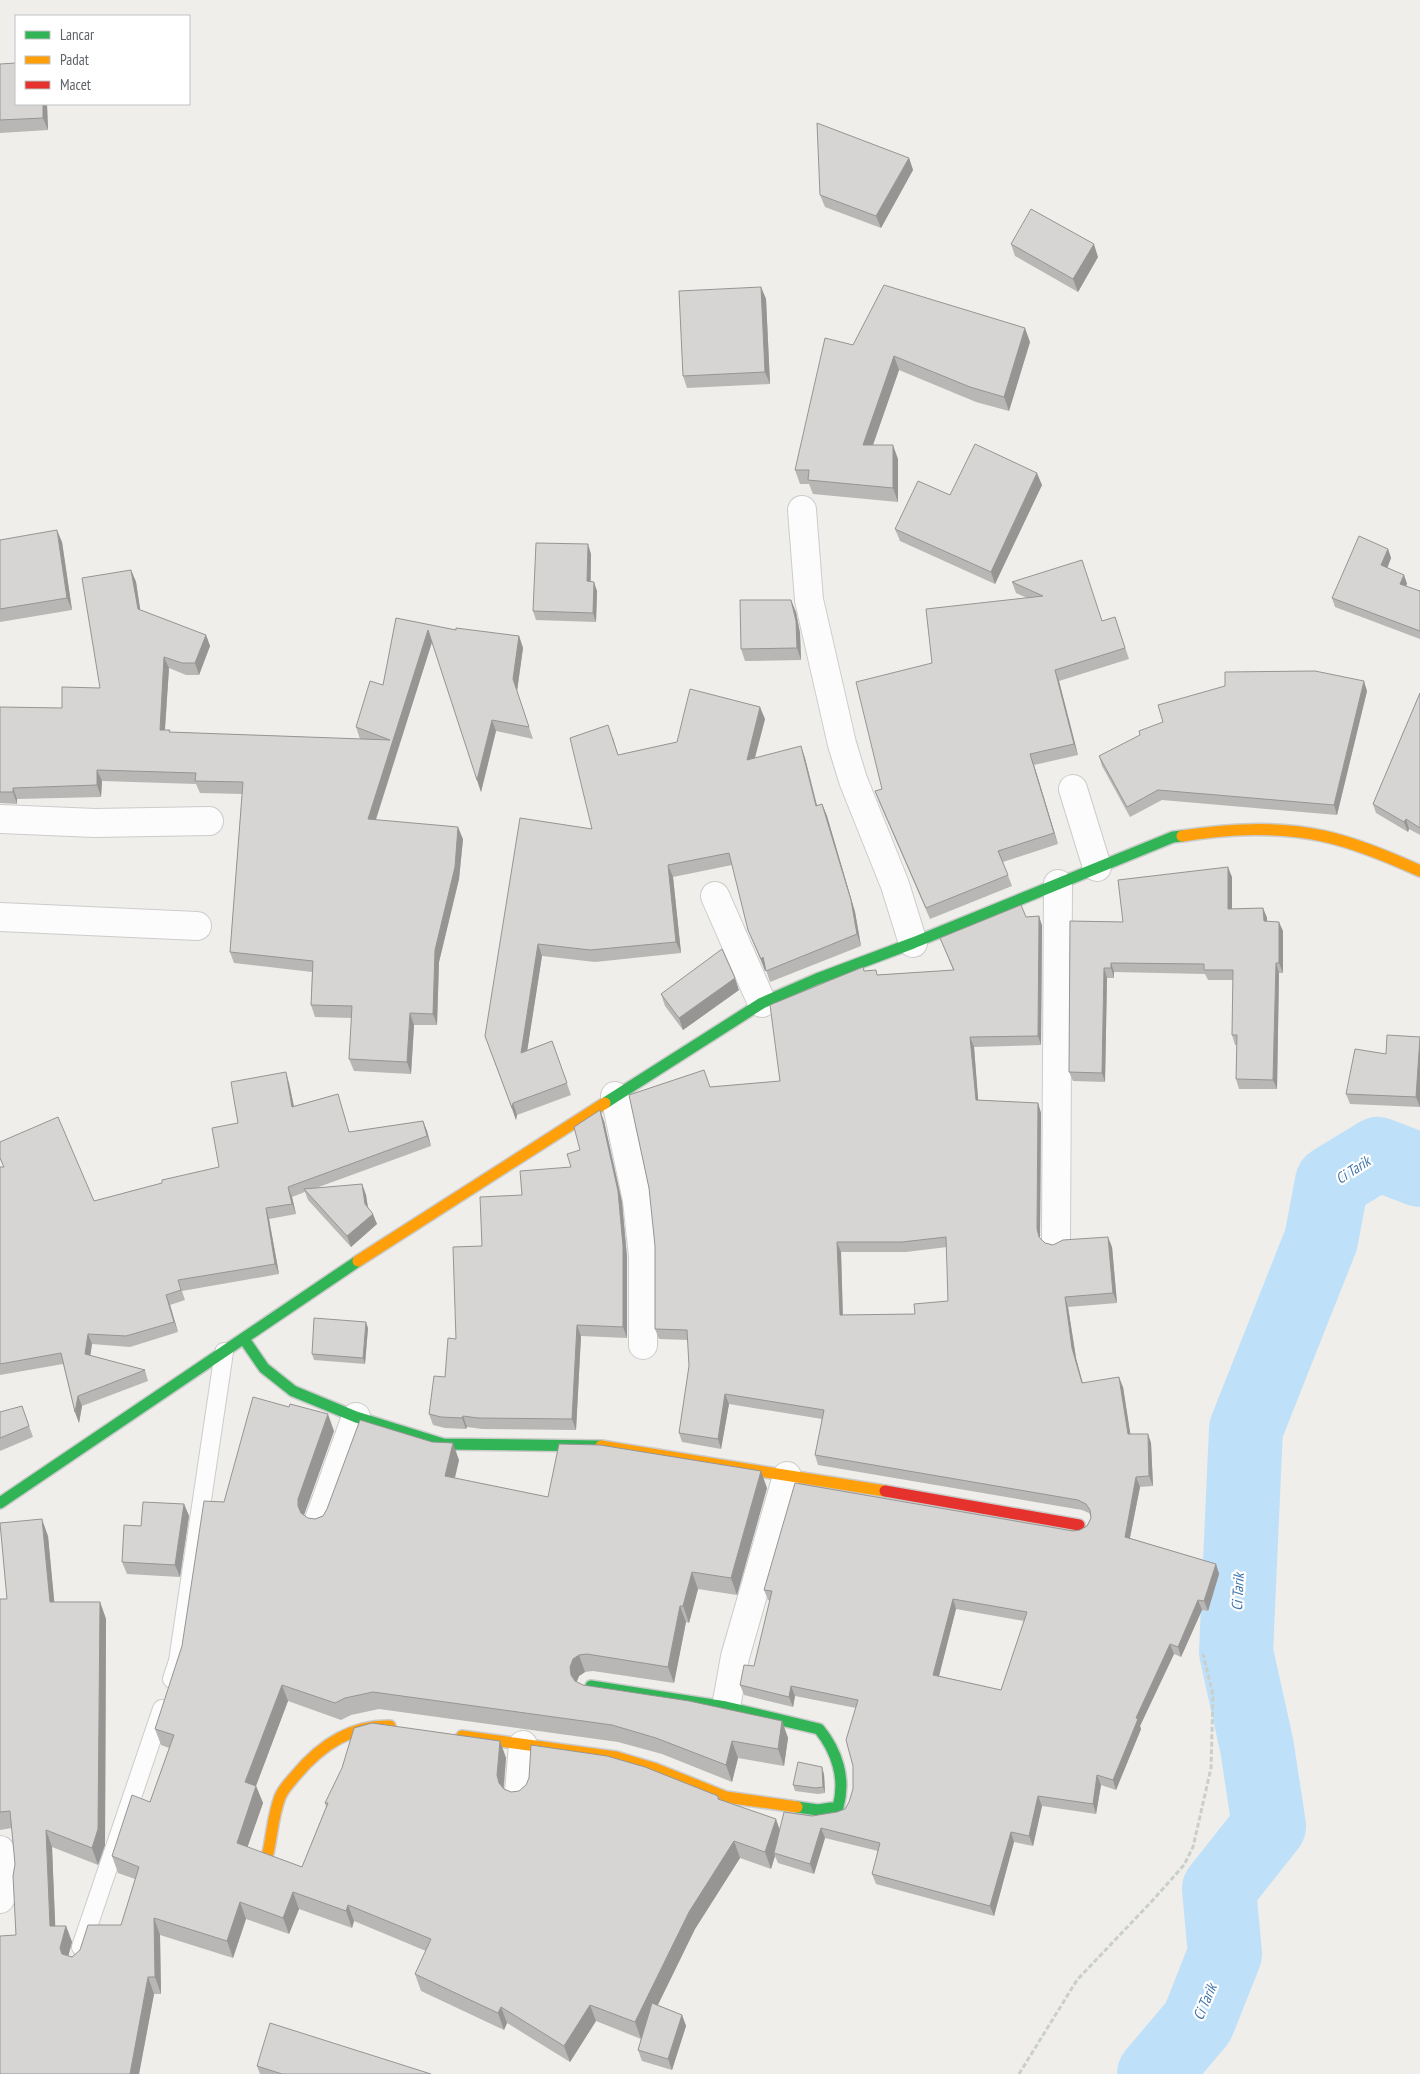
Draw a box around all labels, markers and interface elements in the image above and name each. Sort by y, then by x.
legend [15,15,190,105]
text: Lancar [60,25,95,44]
text: Padat [60,50,89,69]
text: Macet [60,75,91,94]
water label: Ci Tarik [1332,1150,1375,1188]
water label: Ci Tarik [1227,1571,1248,1611]
water label: Ci Tarik [1188,1979,1221,2023]

